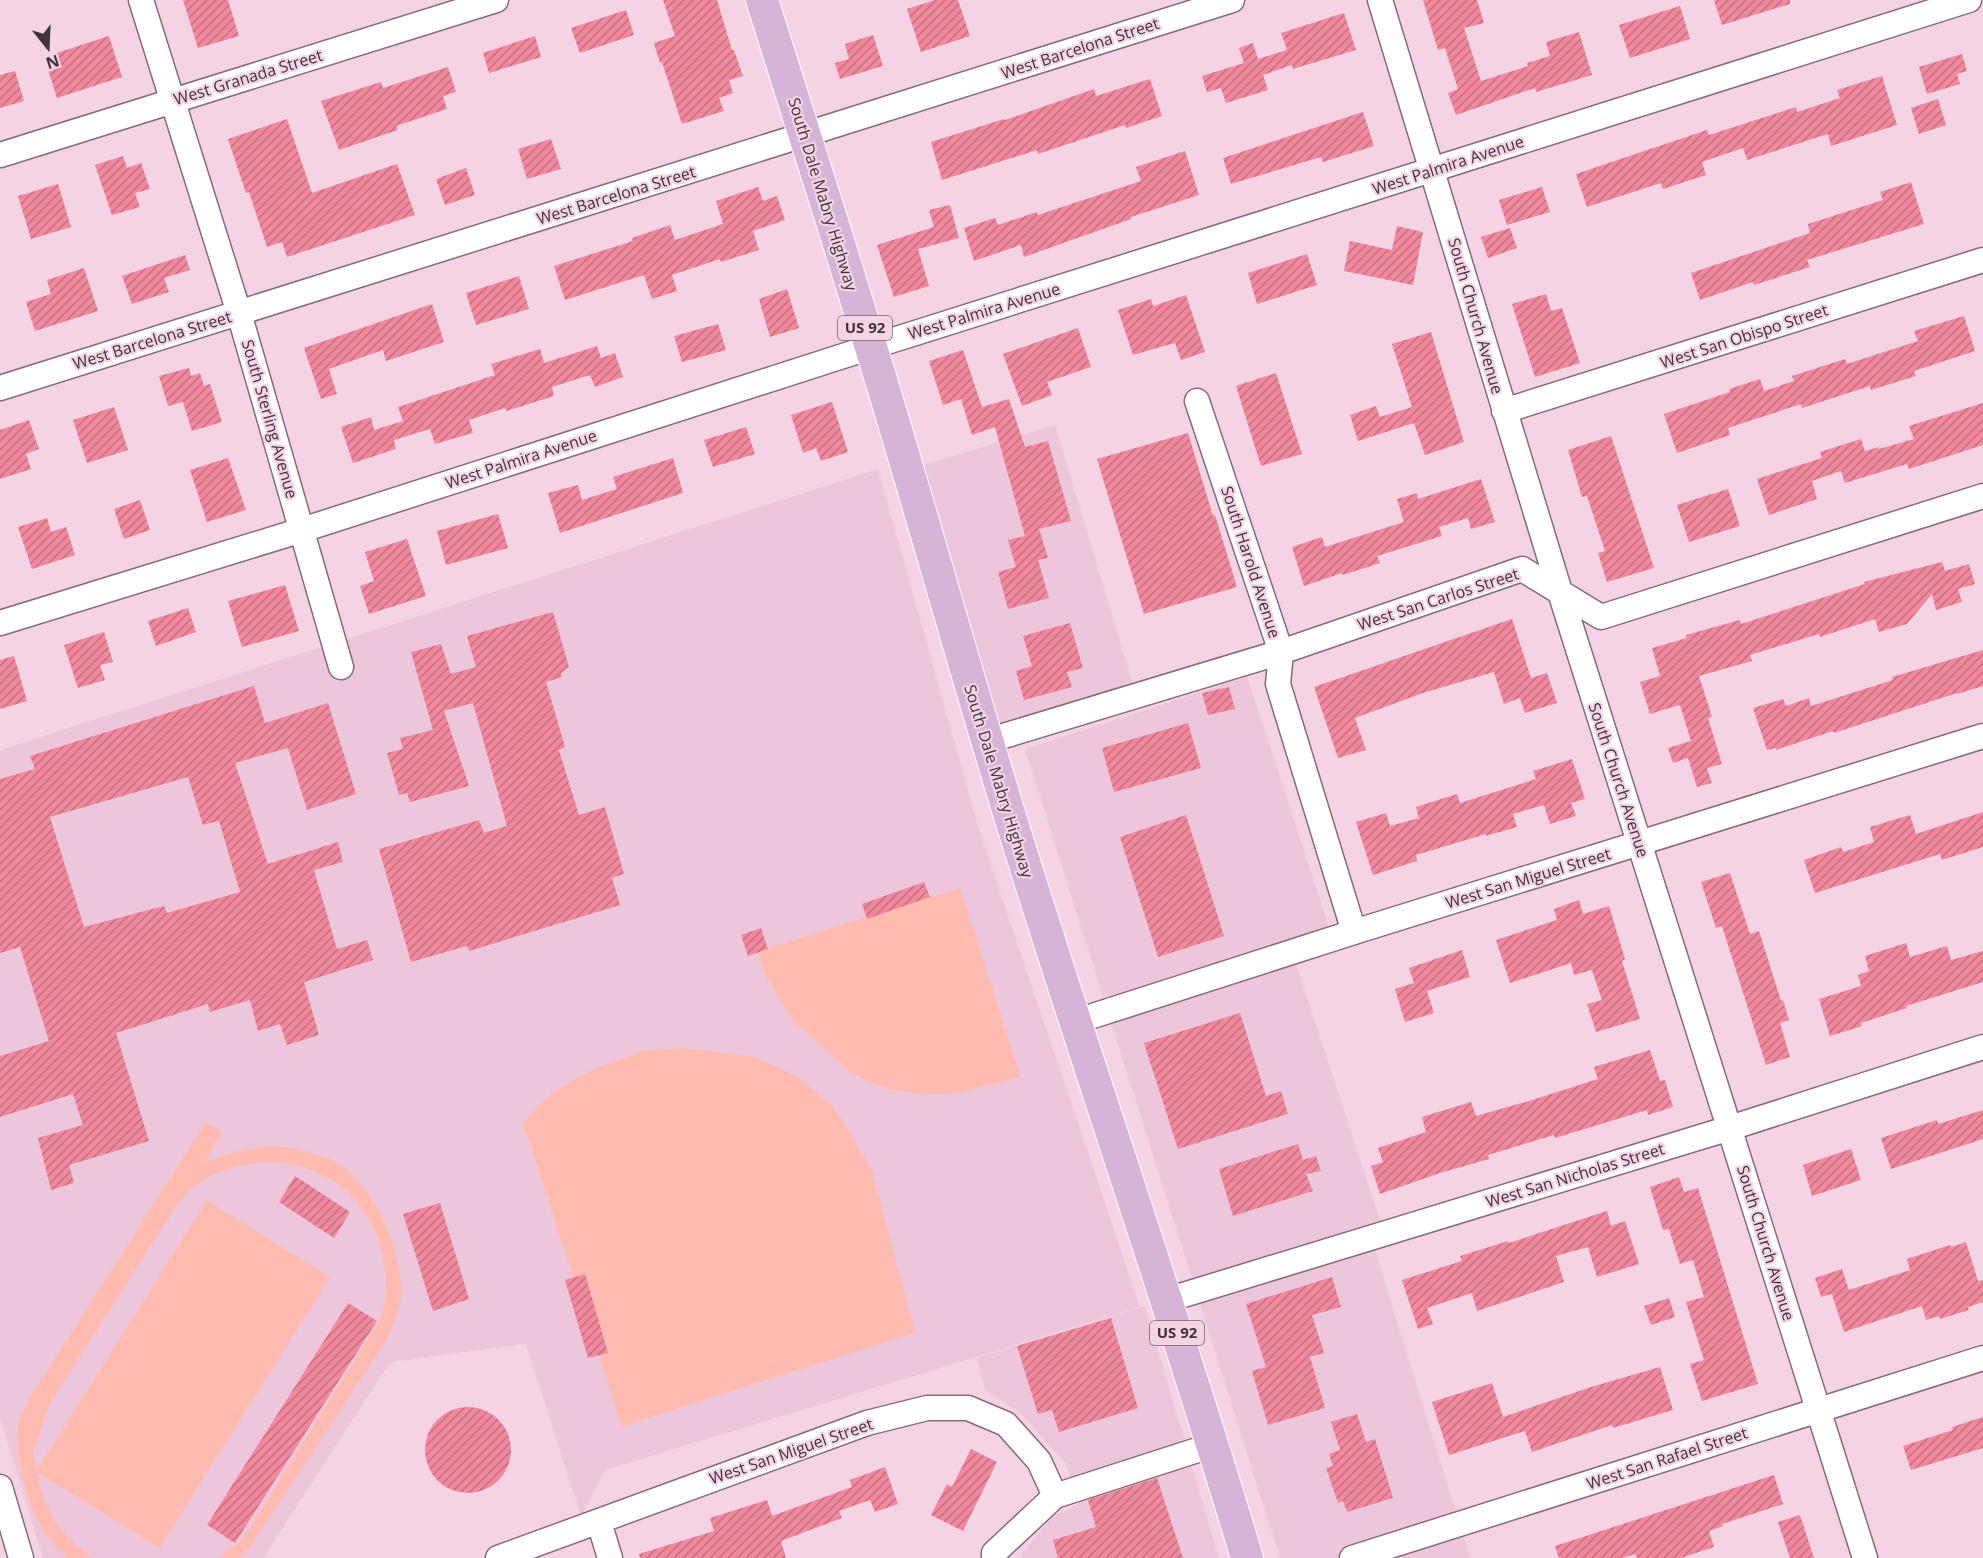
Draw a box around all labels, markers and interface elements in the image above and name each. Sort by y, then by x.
street label: West Barcelona Street [998,12,1162,84]
north arrow [18,18,78,78]
street label: West Granada Street [171,44,325,110]
text: N [43,50,62,75]
street label: South Dale Mabry Highway [783,95,863,294]
street label: West Palmira Avenue [1369,130,1527,200]
street label: West Barcelona Street [534,160,698,230]
street label: South Church Avenue [1443,235,1509,397]
street label: West Palmira Avenue [905,277,1063,345]
street label: West San Obispo Street [1657,298,1831,374]
street label: West Barcelona Street [70,305,234,375]
road number: US 92 [838,316,892,340]
street label: South Sterling Avenue [237,337,303,501]
street label: West Palmira Avenue [442,424,600,494]
street label: South Harold Avenue [1216,483,1286,641]
street label: West San Carlos Street [1354,562,1522,635]
street label: South Dale Mabry Highway [959,682,1039,881]
street label: South Church Avenue [1584,700,1654,860]
street label: West San Miguel Street [1443,842,1614,914]
street label: West San Nicholas Street [1483,1137,1667,1213]
street label: South Church Avenue [1732,1163,1800,1323]
road number: US 92 [1150,1321,1204,1345]
street label: West San Miguel Street [706,1413,876,1489]
street label: West San Rafael Street [1584,1422,1750,1494]

